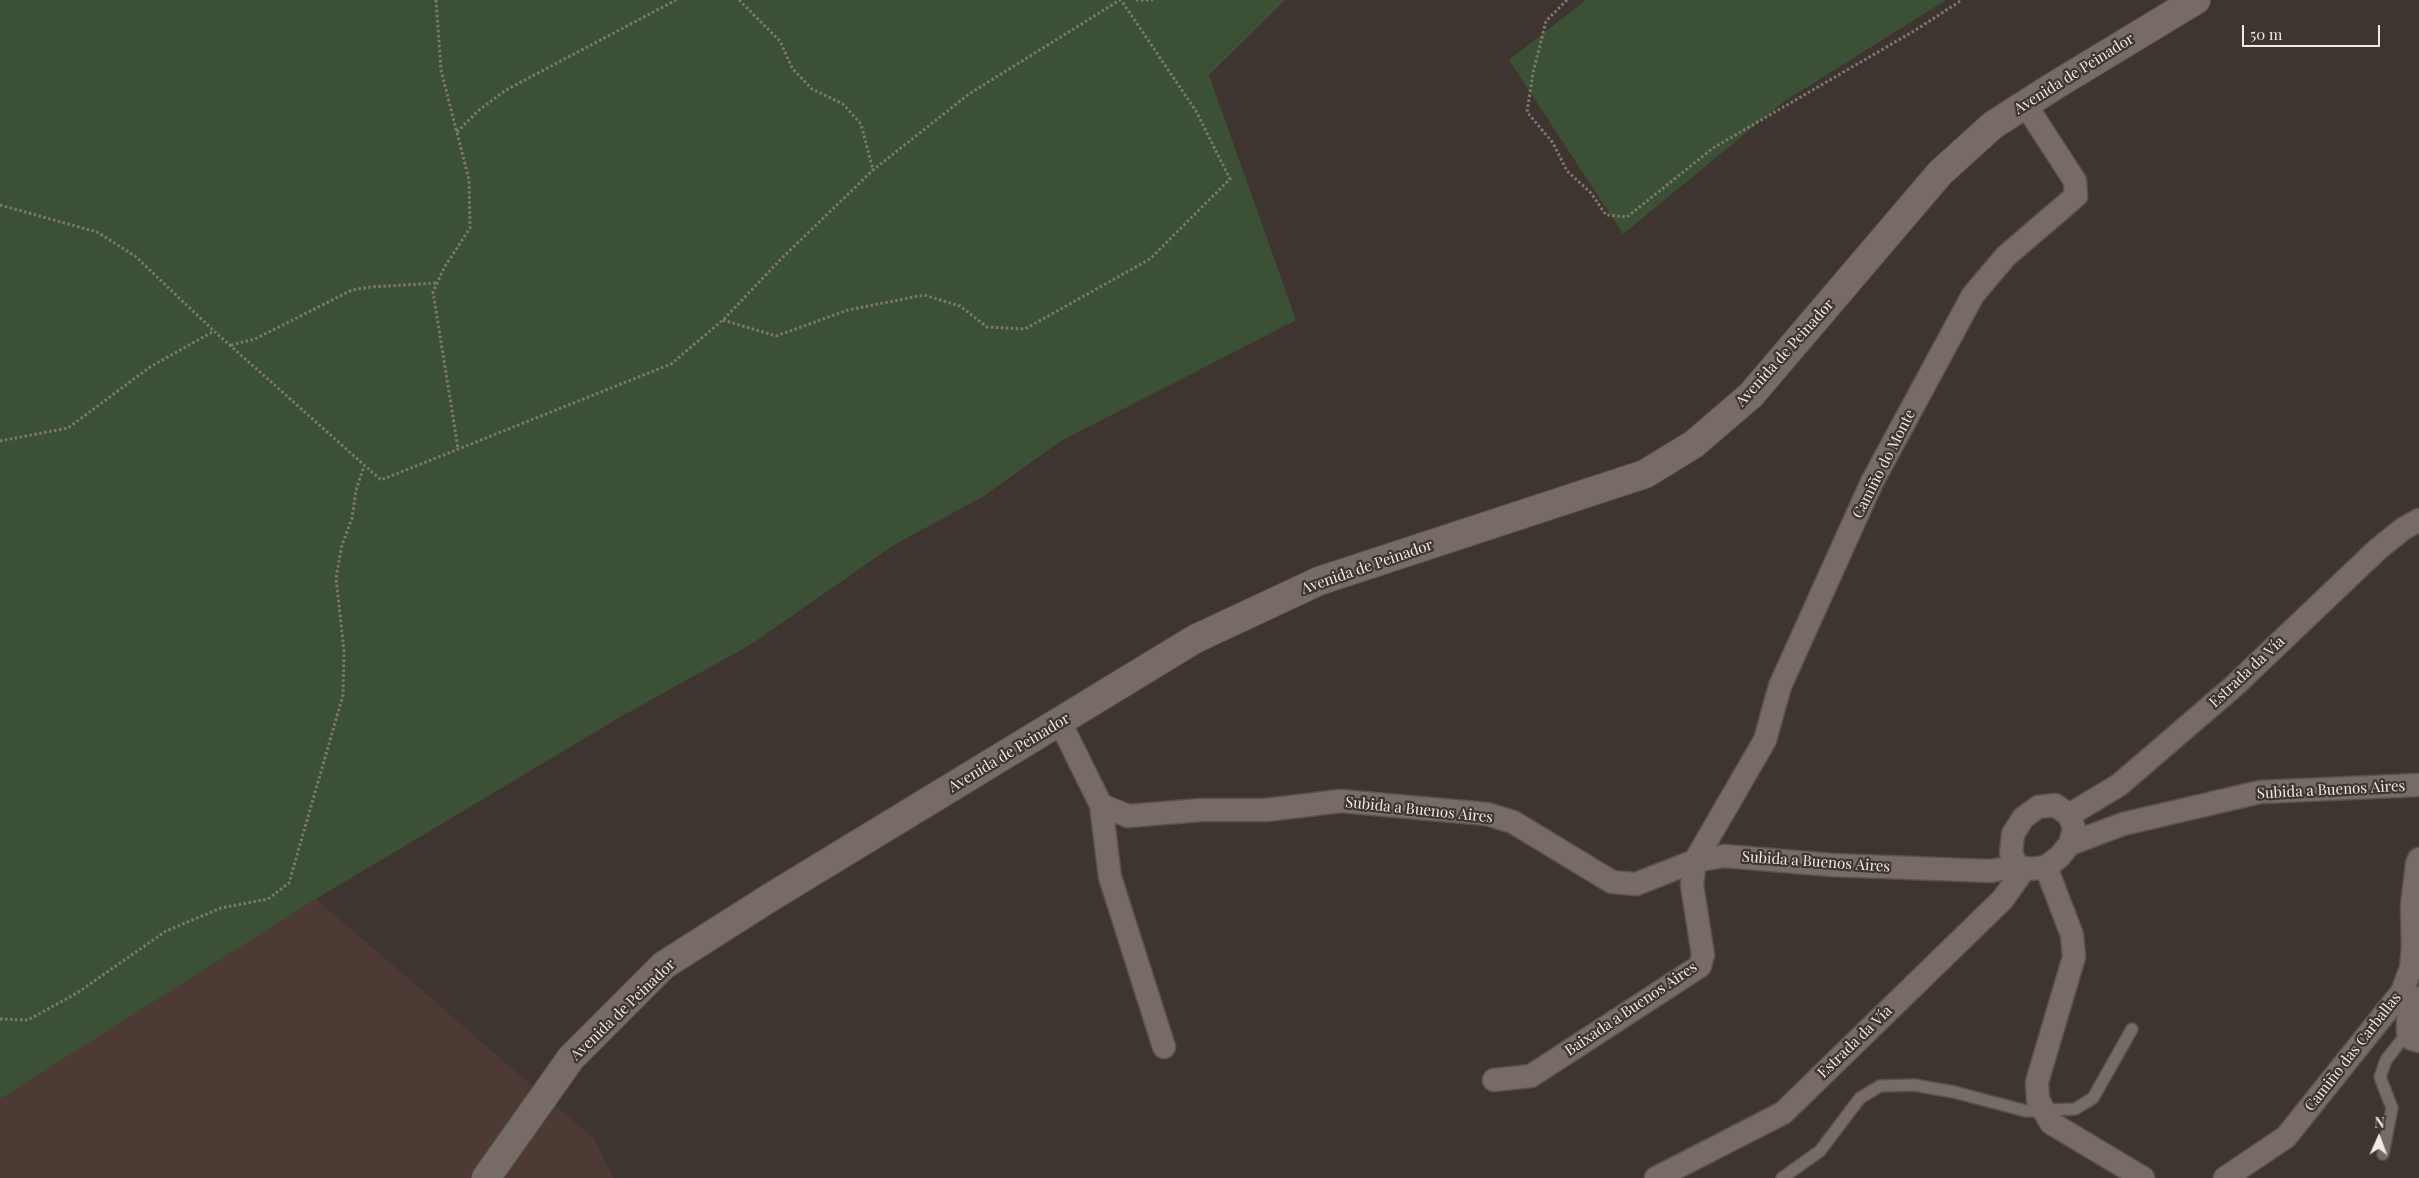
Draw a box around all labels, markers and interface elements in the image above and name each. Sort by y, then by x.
scale bar [2244,15,2382,47]
text: 50 m [2250,24,2282,44]
street label: Avenida de Peinador [2011,30,2137,118]
street label: Avenida de Peinador [1732,296,1838,410]
street label: Camiño do Monte [1849,406,1919,522]
street label: Avenida de Peinador [1299,536,1435,598]
street label: Estrada da Vía [2206,633,2288,711]
street label: Avenida de Peinador [945,710,1073,796]
street label: Subida a Buenos Aires [2256,777,2406,803]
street label: Subida a Buenos Aires [1344,793,1494,827]
street label: Subida a Buenos Aires [1741,848,1891,876]
street label: Avenida de Peinador [567,956,679,1064]
street label: Baixada a Buenos Aires [1562,958,1700,1060]
street label: Camiño das Carballas [2301,989,2405,1115]
street label: Estrada da Vía [1814,1002,1896,1082]
north arrow [2354,1113,2404,1163]
text: N [2374,1113,2385,1132]

